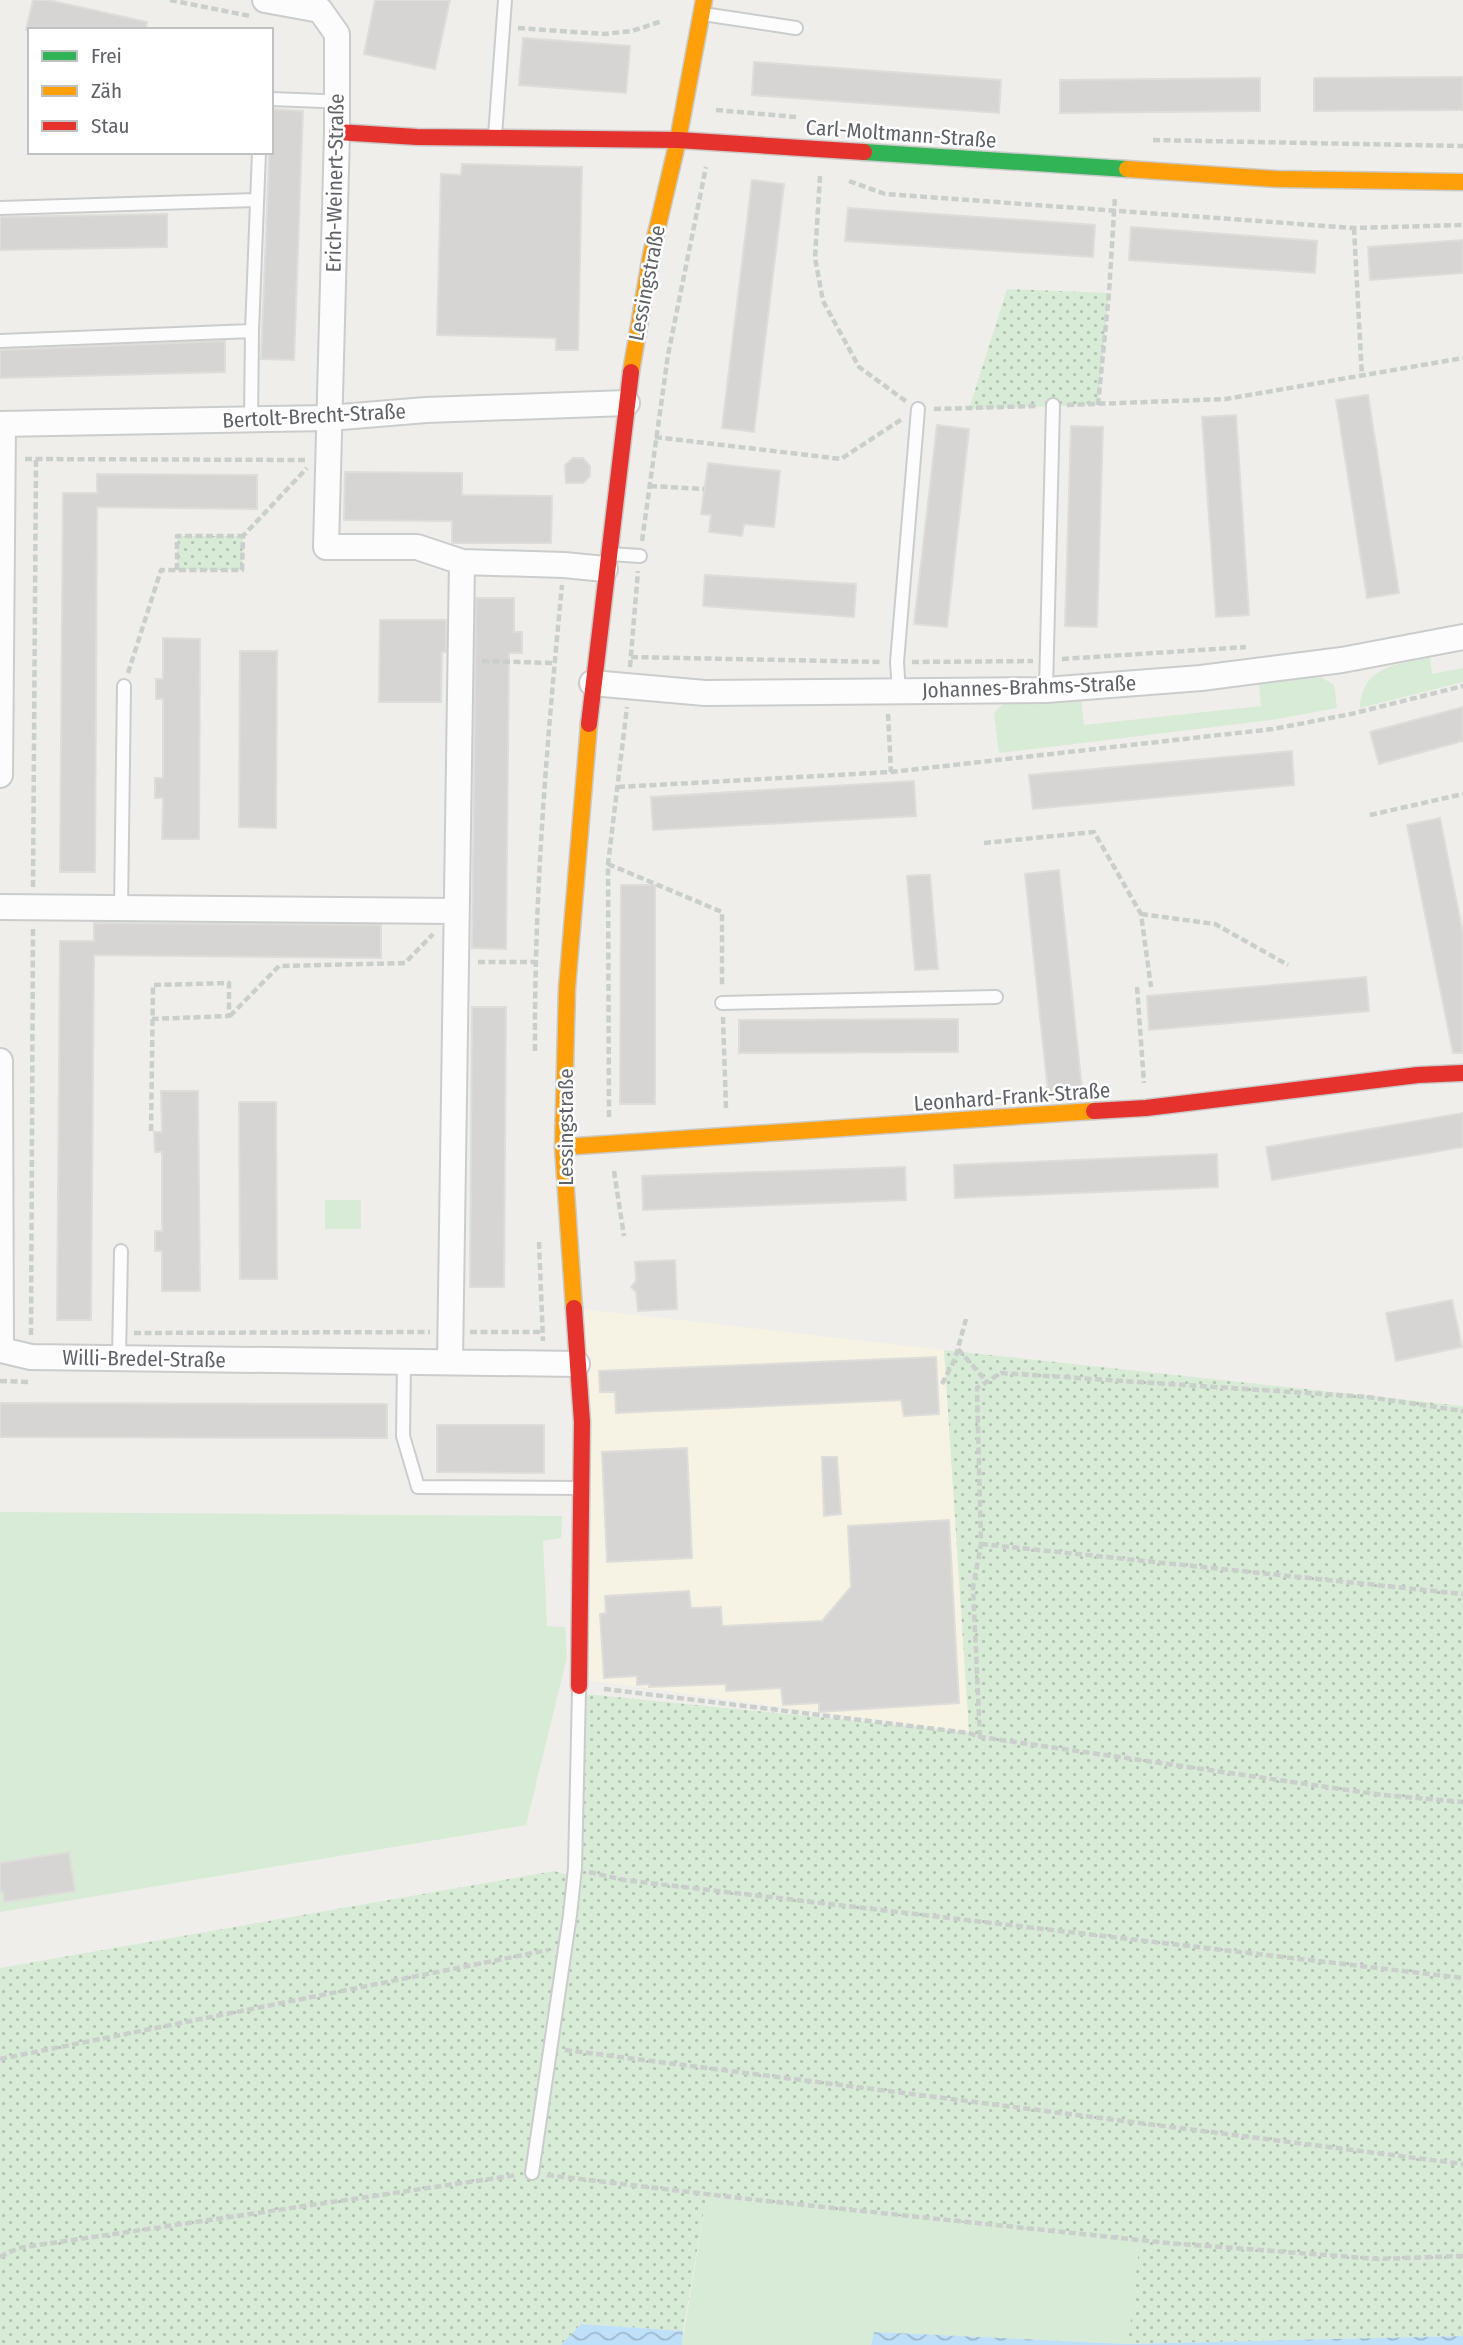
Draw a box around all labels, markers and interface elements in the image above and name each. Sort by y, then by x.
legend [28,28,273,154]
text: Frei [91,43,122,69]
text: Zäh [91,78,122,104]
street label: Erich-Weinert-Straße [320,93,350,273]
text: Stau [91,113,129,139]
street label: Carl-Moltmann-Straße [805,114,997,154]
street label: Lessingstraße [623,223,671,343]
street label: Bertolt-Brecht-Straße [222,398,406,434]
street label: Johannes-Brahms-Straße [921,670,1137,704]
street label: Lessingstraße [553,1068,579,1186]
street label: Leonhard-Frank-Straße [913,1077,1111,1117]
street label: Willi-Bredel-Straße [62,1345,226,1373]

